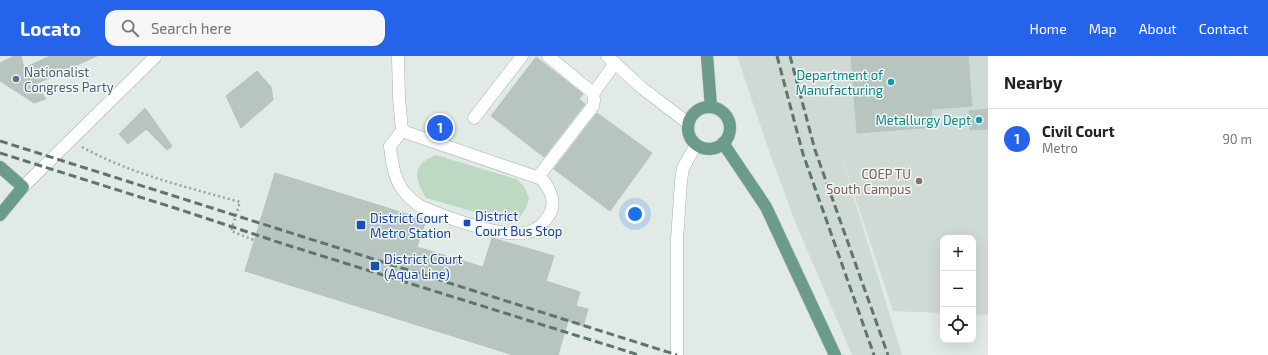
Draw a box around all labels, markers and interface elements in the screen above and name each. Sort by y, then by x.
search box [105,10,385,46]
text: Locato [20,17,81,40]
icon: search [119,17,141,39]
text: Search here [151,19,231,37]
text: Home [1030,20,1067,37]
text: Map [1089,20,1117,37]
text: About [1139,20,1177,37]
text: Contact [1199,20,1248,37]
place label: Nationalist Congress Party [24,64,114,95]
place label: Department of Manufacturing [795,67,884,98]
text: Nearby [1004,72,1062,92]
marker: Nationalist Congress Party [11,74,21,84]
marker: Department of Manufacturing [886,77,896,87]
place label: Metallurgy Dept [875,112,971,128]
pin: 1 [427,113,453,143]
marker: Metallurgy Dept [974,115,984,125]
text: Civil Court [1042,122,1115,140]
text: 1 [1014,131,1020,147]
text: 90 m [1222,131,1252,147]
text: Metro [1042,140,1078,156]
place label: COEP TU South Campus [826,166,911,197]
marker: COEP TU South Campus [914,176,924,186]
your location [625,204,645,224]
place label: District Court Bus Stop [475,208,562,239]
place label: District Court Metro Station [370,210,451,241]
marker: District Court Bus Stop [462,218,472,228]
marker: District Court Metro Station [355,219,367,231]
map controls [940,235,976,343]
button: + [940,235,976,271]
place label: District Court (Aqua Line) [384,251,462,282]
marker: District Court (Aqua Line) [369,260,381,272]
button: − [940,271,976,307]
button: locate [940,307,976,343]

